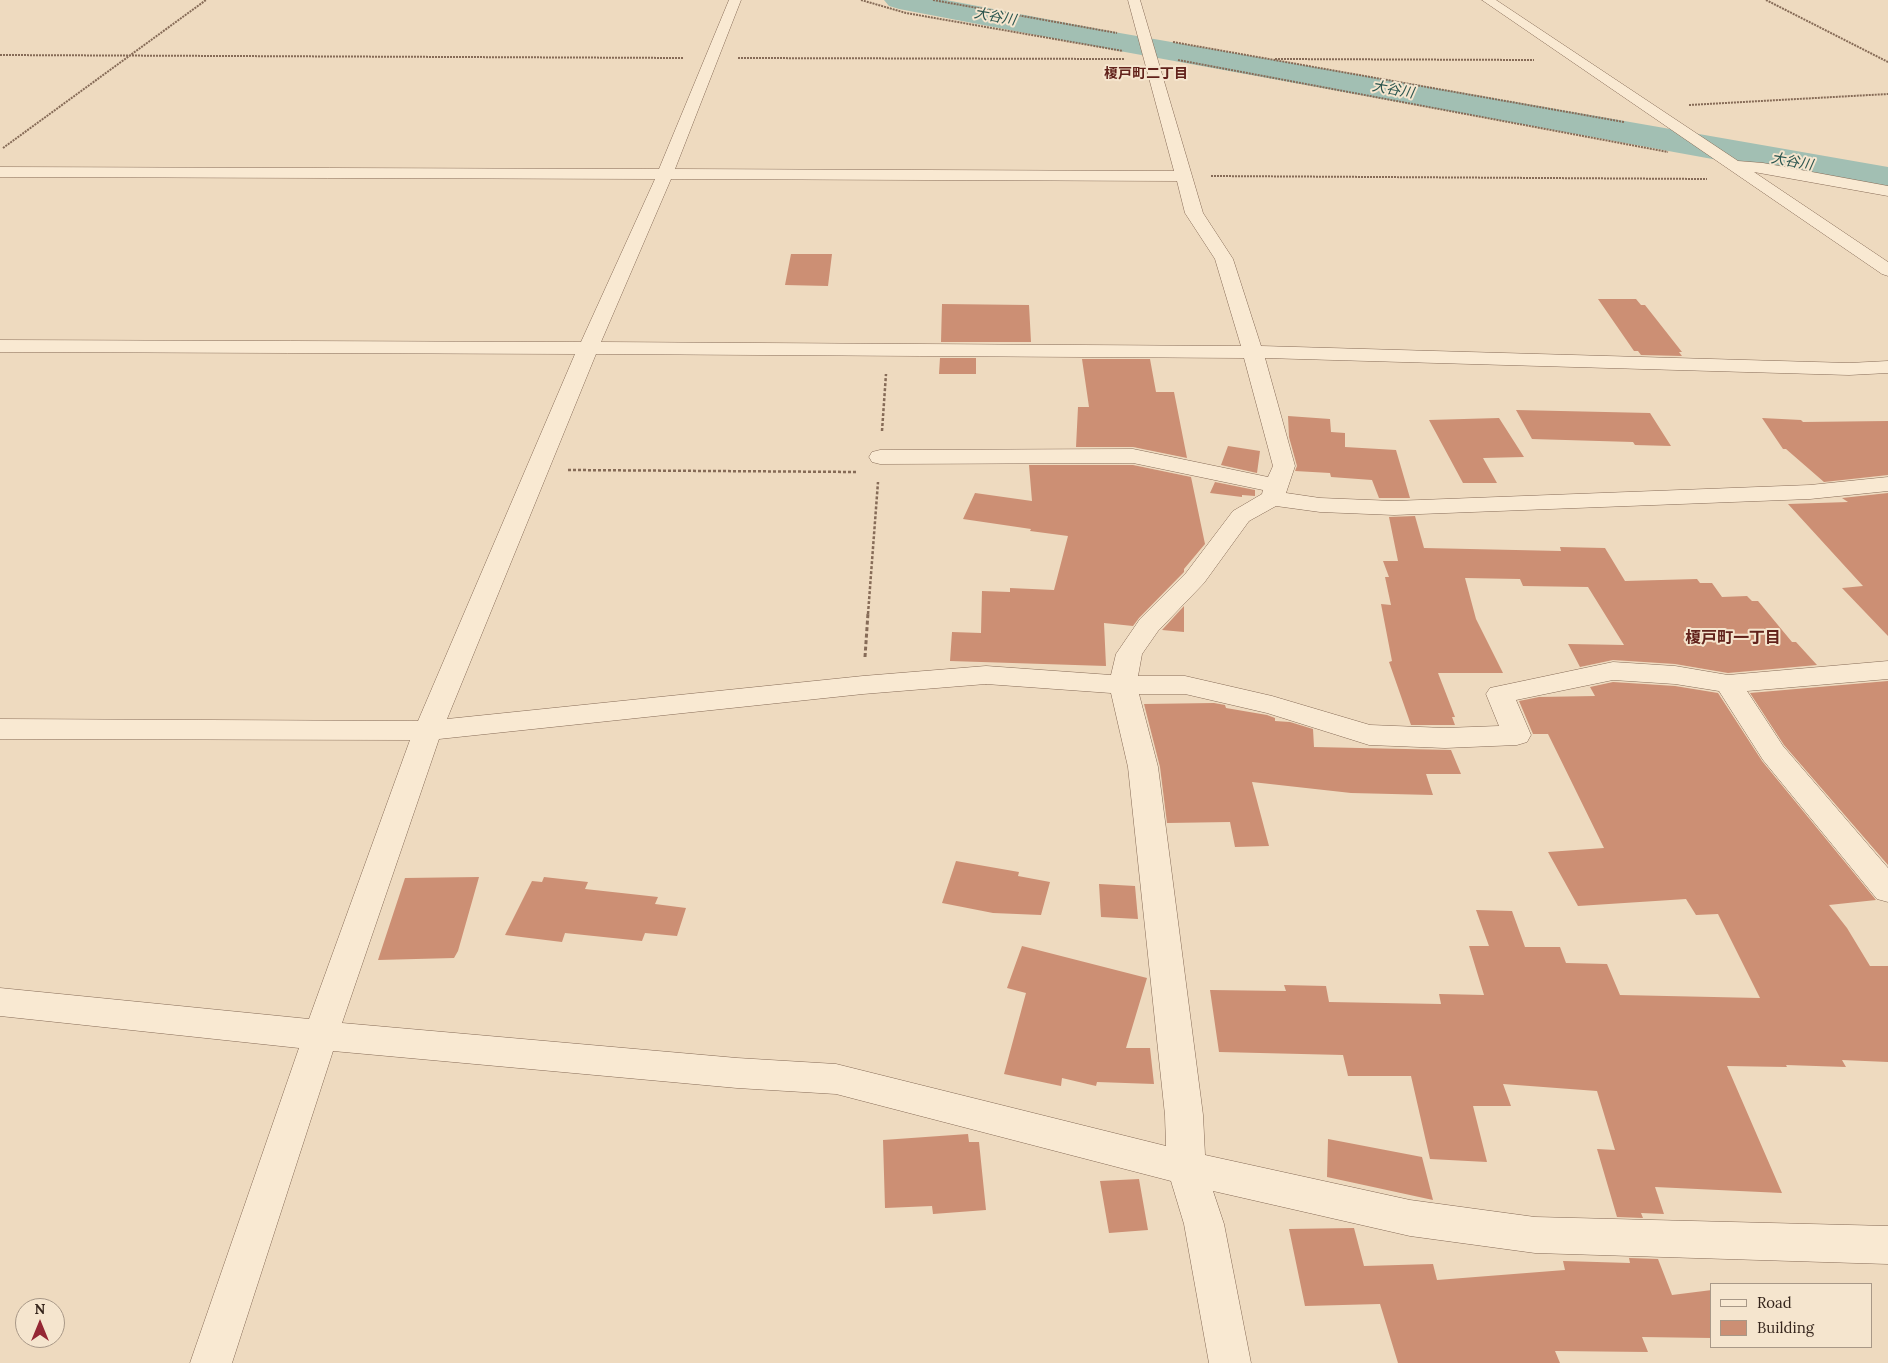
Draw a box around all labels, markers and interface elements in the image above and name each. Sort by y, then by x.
water label: 大谷川 [973,5,1017,29]
district label: 榎戸町二丁目 [1104,66,1188,82]
water label: 大谷川 [1371,78,1415,102]
water label: 大谷川 [1770,150,1814,174]
district label: 榎戸町一丁目 [1685,628,1781,648]
legend [1710,1283,1873,1348]
text: Road [1757,1293,1792,1312]
north arrow [15,1298,65,1348]
text: N [35,1300,45,1318]
text: Building [1757,1318,1814,1337]

